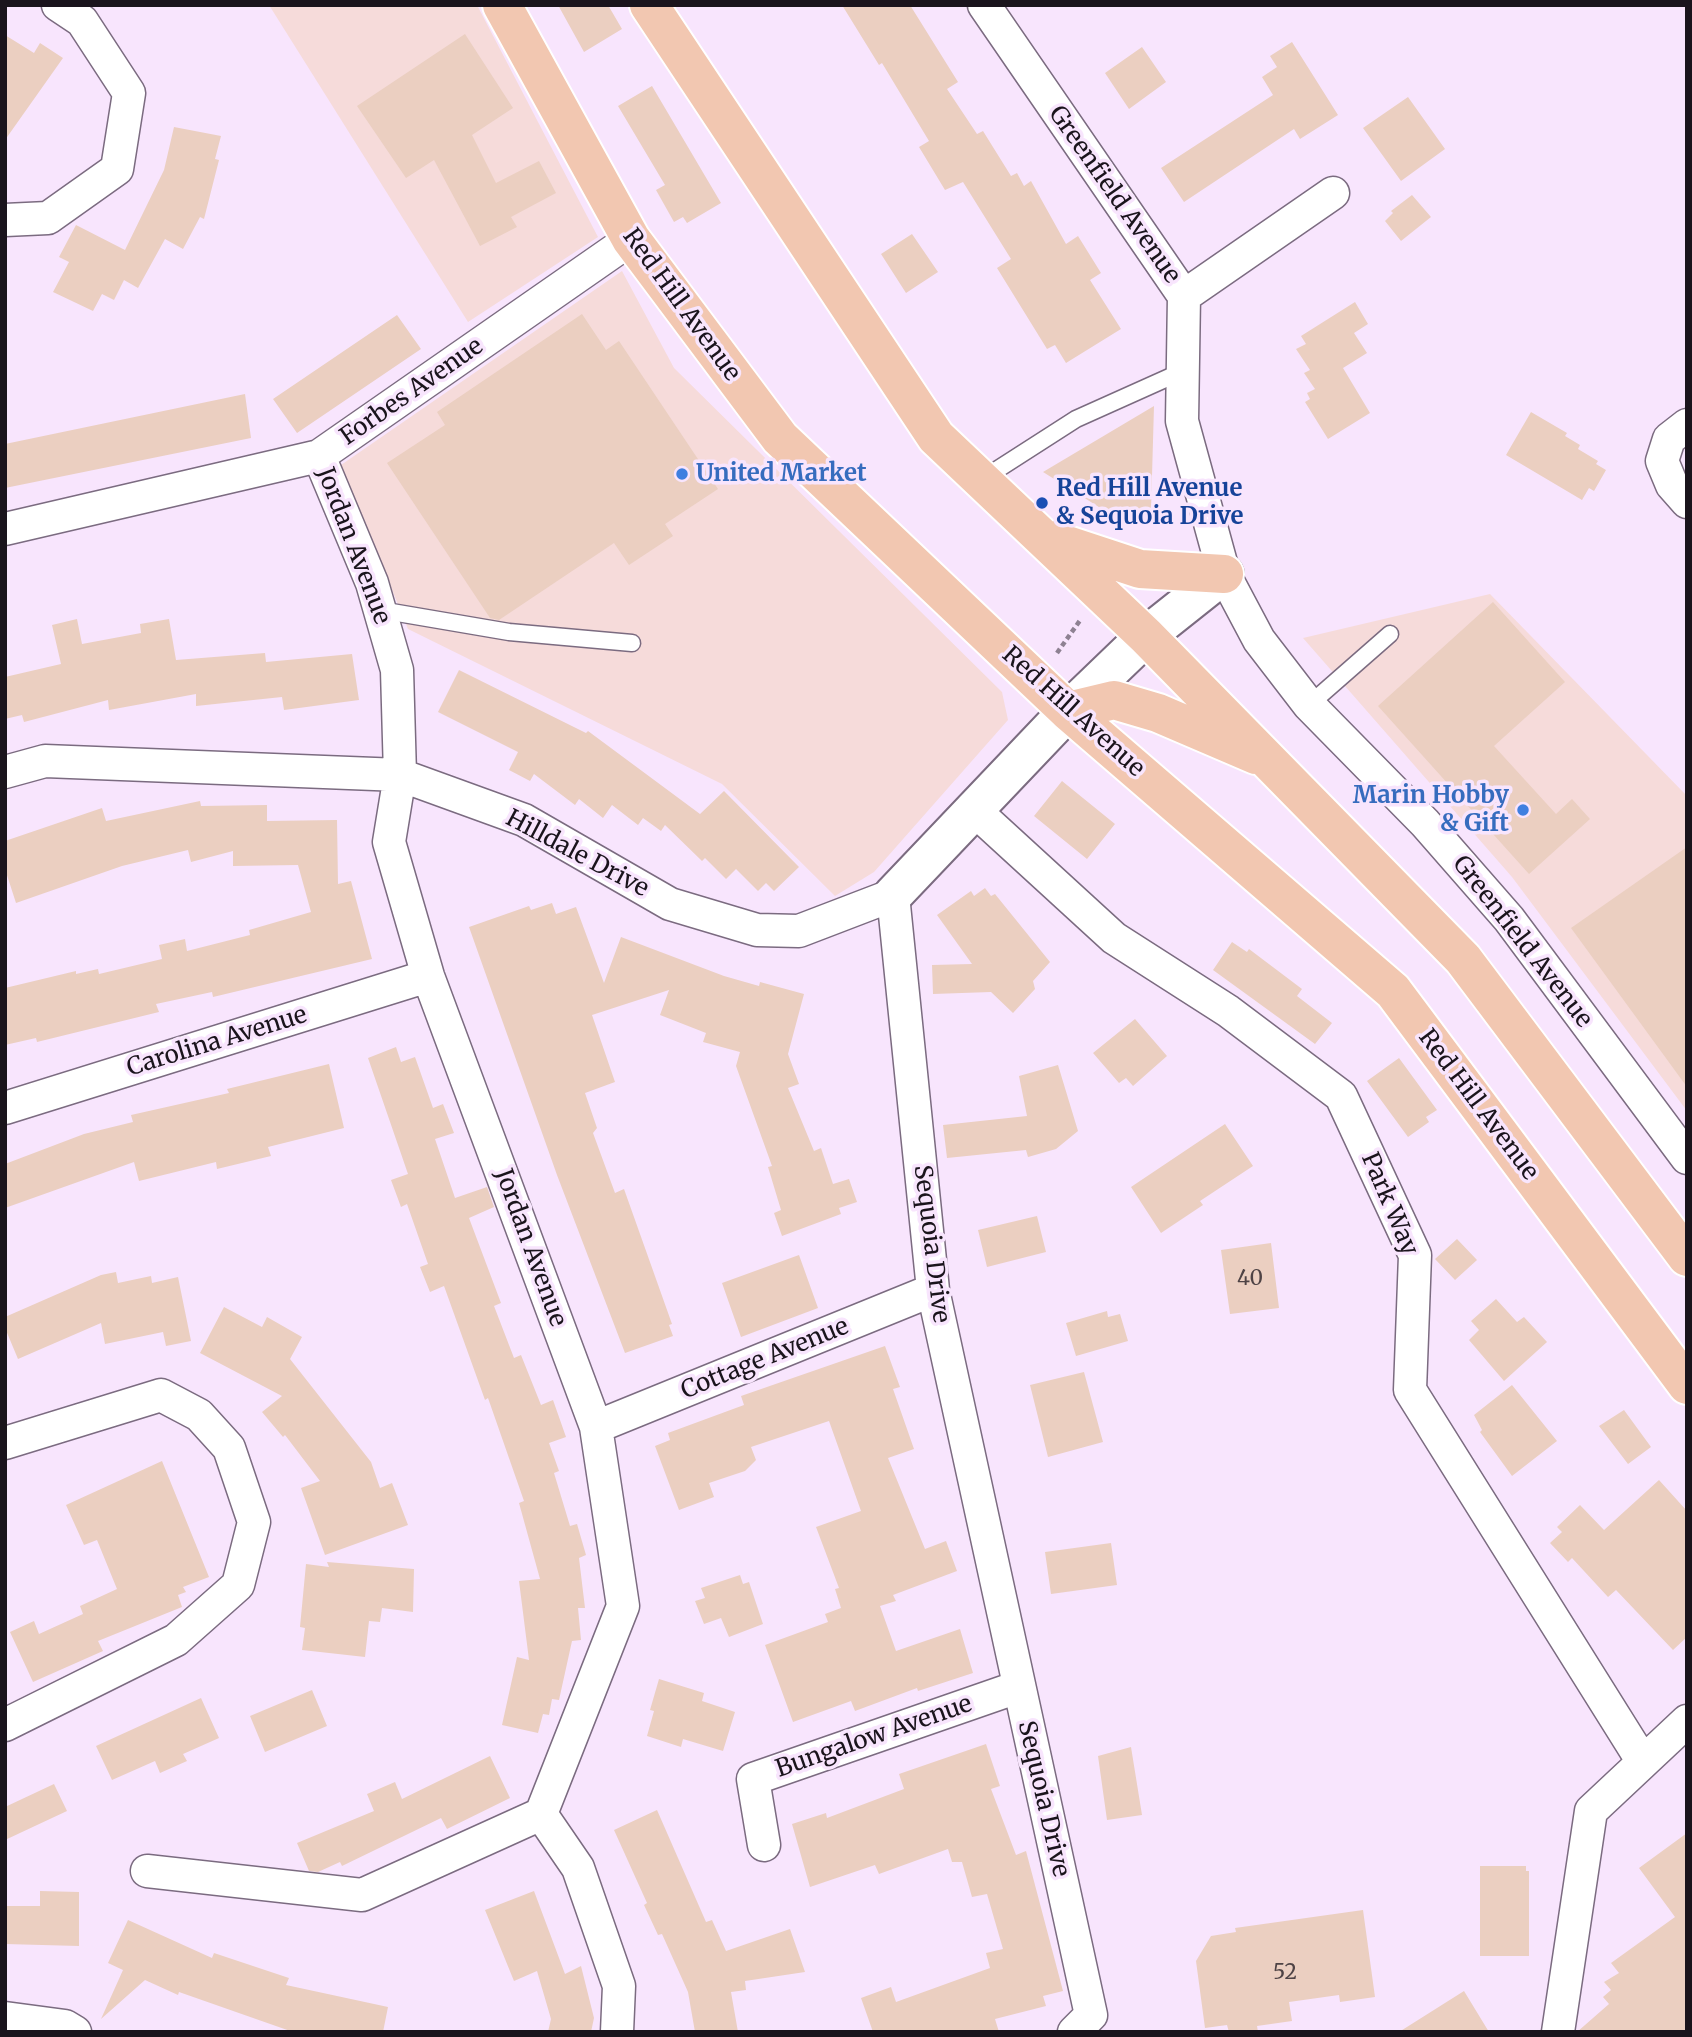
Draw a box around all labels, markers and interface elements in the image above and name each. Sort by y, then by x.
street label: Greenfield Avenue [1042,101,1186,289]
street label: Red Hill Avenue [616,223,746,387]
street label: Forbes Avenue [335,332,489,452]
place label: United Market [696,460,867,488]
street label: Jordan Avenue [310,464,396,628]
marker: United Market [674,466,690,482]
place label: Red Hill Avenue & Sequoia Drive [1056,475,1244,531]
marker: Red Hill Avenue & Sequoia Drive [1034,495,1050,511]
street label: Red Hill Avenue [996,641,1150,783]
place label: Marin Hobby & Gift [1353,782,1509,838]
marker: Marin Hobby & Gift [1515,802,1531,818]
street label: Hilldale Drive [501,804,653,904]
street label: Greenfield Avenue [1446,850,1598,1034]
street label: Carolina Avenue [124,1001,310,1083]
street label: Red Hill Avenue [1412,1024,1544,1186]
street label: Park Way [1355,1148,1423,1260]
street label: Sequoia Drive [907,1163,955,1325]
street label: Jordan Avenue [488,1165,572,1331]
house number: 40 [1237,1266,1263,1292]
street label: Cottage Avenue [677,1312,853,1406]
street label: Bungalow Avenue [772,1690,976,1784]
street label: Sequoia Drive [1011,1718,1075,1880]
house number: 52 [1273,1960,1297,1986]

